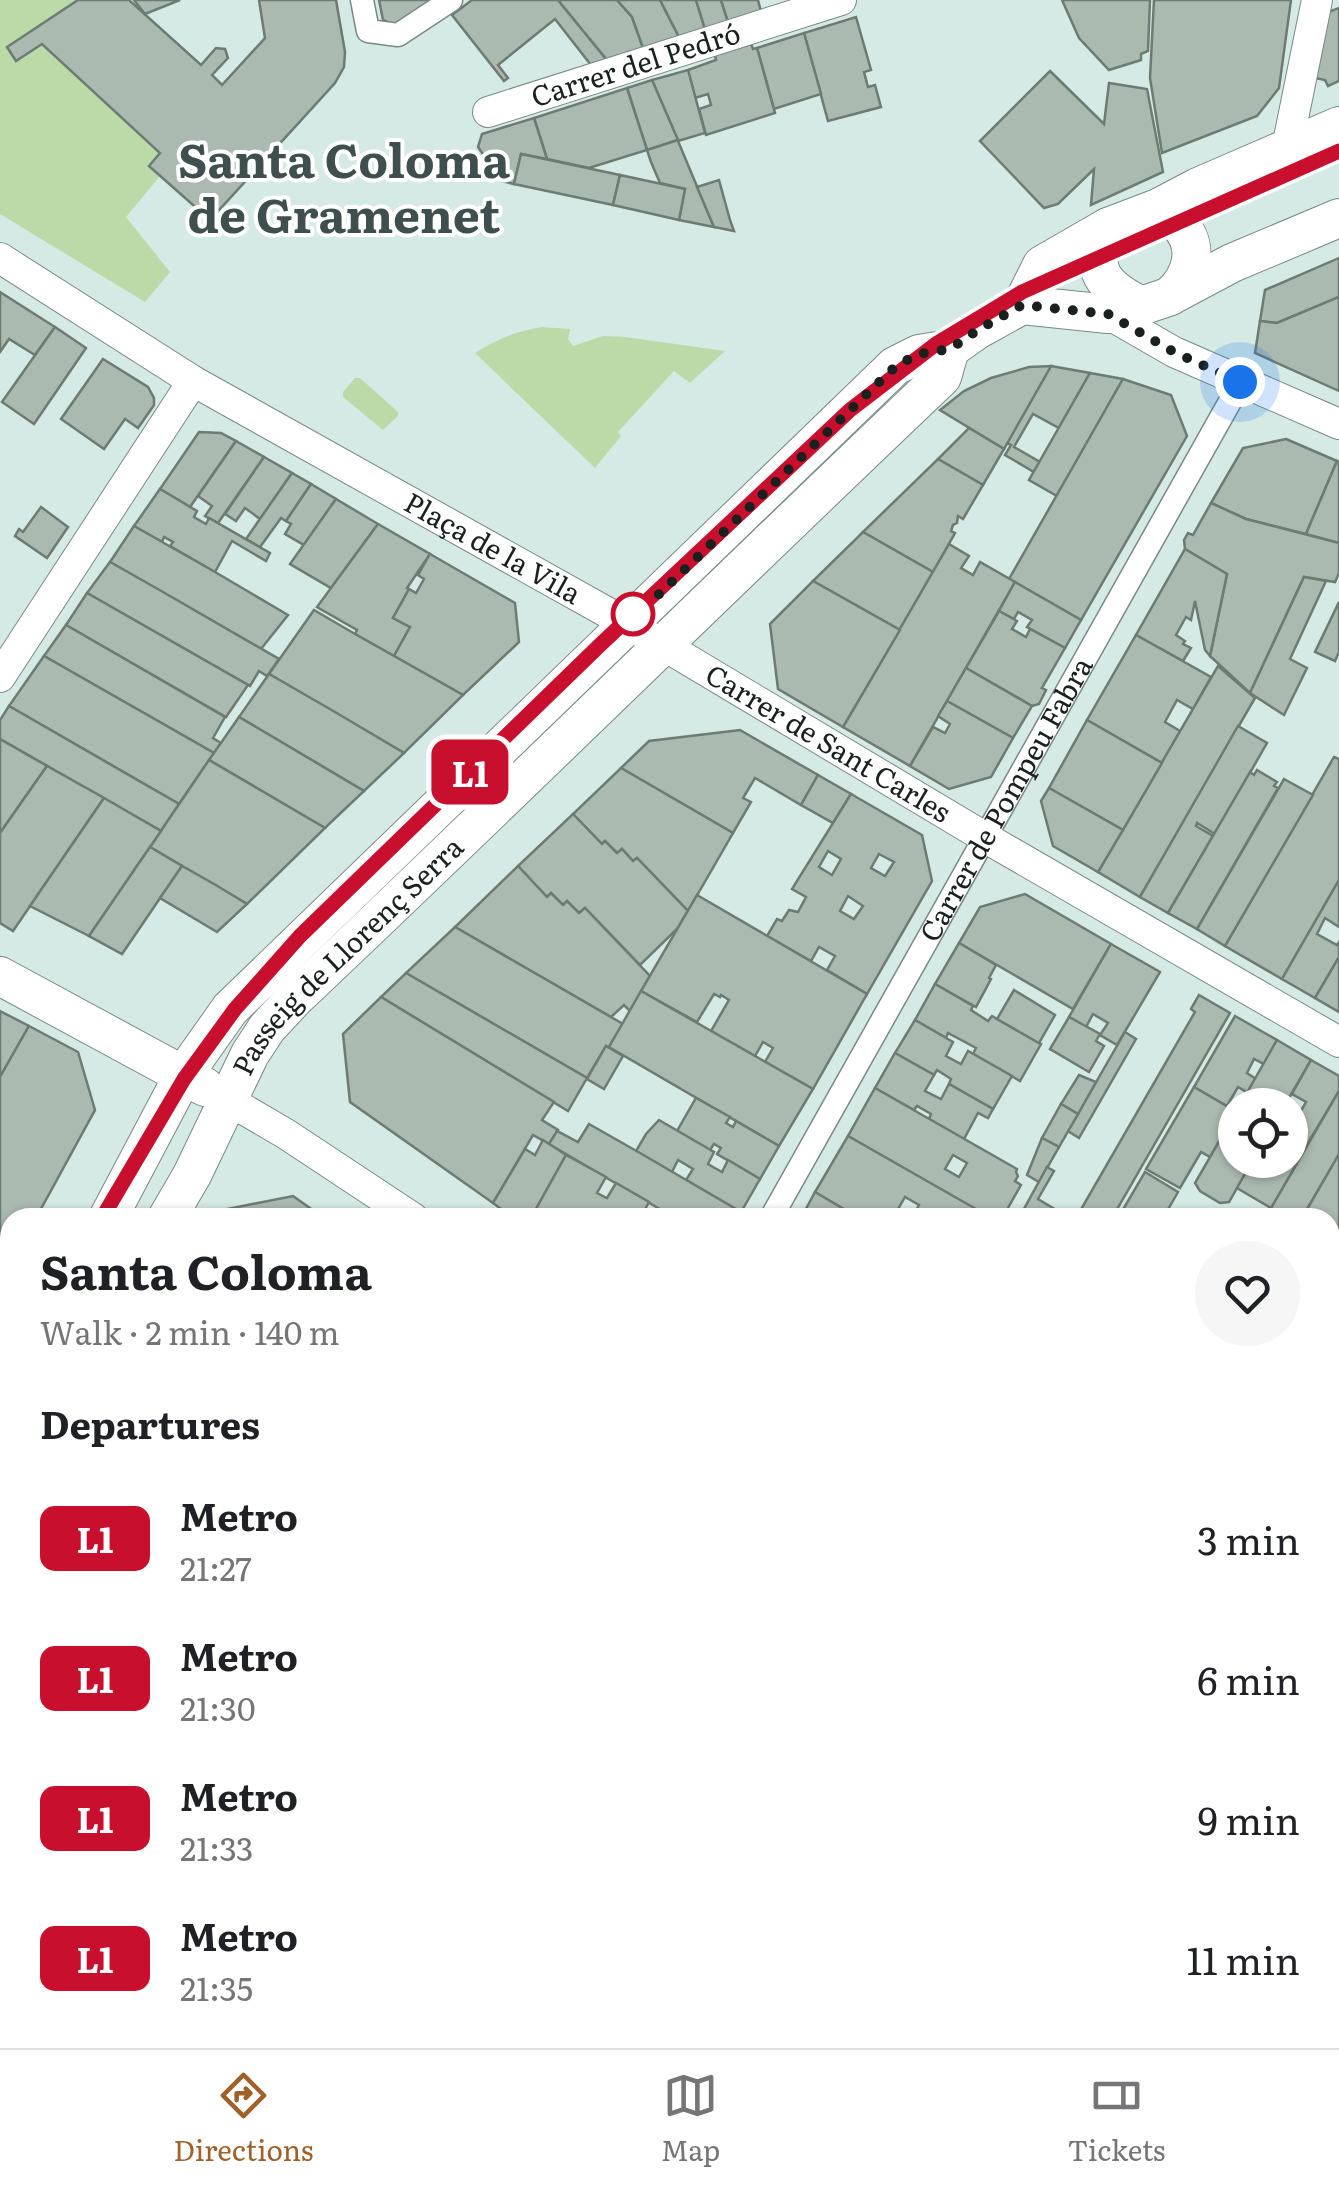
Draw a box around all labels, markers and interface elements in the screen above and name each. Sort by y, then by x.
street label: Carrer del Pedró [525,10,745,116]
district label: Santa Coloma de Gramenet [178,122,510,248]
your location [1215,357,1265,407]
street label: Plaça de la Vila [397,480,590,613]
unlabelled marker [612,593,654,635]
street label: Carrer de Pompeu Fabra [908,648,1101,949]
street label: Carrer de Sant Carles [698,652,959,831]
line badge: L1 [425,740,515,804]
text: L1 [451,746,489,798]
street label: Passeig de Llorenç Serra [220,826,472,1082]
map controls [1218,1088,1308,1178]
button: locate [1218,1088,1308,1178]
text: Santa Coloma [40,1234,372,1305]
button: heart [1195,1241,1300,1346]
text: Walk · 2 min · 140 m [40,1307,340,1355]
text: Departures [40,1394,260,1451]
text: Metro [180,1486,298,1543]
text: 3 min [1197,1510,1300,1567]
text: L1 [76,1512,114,1564]
text: 21:27 [180,1543,252,1591]
text: Metro [180,1626,298,1683]
text: 6 min [1197,1650,1300,1707]
text: L1 [76,1652,114,1704]
text: 21:30 [180,1683,255,1731]
text: Metro [180,1766,298,1823]
text: 9 min [1198,1790,1300,1847]
text: L1 [76,1792,114,1844]
text: 21:33 [180,1823,253,1871]
text: Metro [180,1906,298,1963]
text: 11 min [1187,1930,1300,1987]
text: L1 [76,1932,114,1984]
text: 21:35 [180,1963,253,2011]
tab: Directions [174,2068,314,2170]
tab: Map [661,2068,720,2170]
tab: Tickets [1068,2068,1165,2170]

